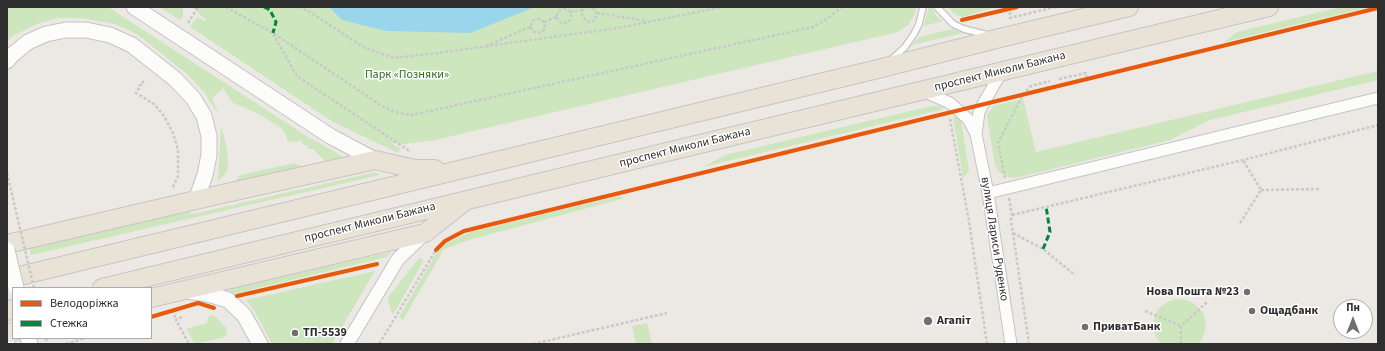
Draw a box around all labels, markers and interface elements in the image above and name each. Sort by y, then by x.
street label: проспект Миколи Бажана [933,49,1067,95]
park label: Парк «Позняки» [365,68,449,82]
street label: проспект Миколи Бажана [618,125,752,171]
street label: вулиця Лариси Руденко [977,176,1011,302]
street label: проспект Миколи Бажана [303,200,437,246]
place label: Нова Пошта №23 [1146,285,1239,299]
legend [12,287,152,339]
marker: Нова Пошта №23 [1242,287,1252,297]
text: Велодоріжка [50,295,119,312]
north arrow [1333,299,1373,339]
text: Пн [1346,300,1360,315]
place label: Ощадбанк [1260,304,1318,318]
marker: Ощадбанк [1247,306,1257,316]
place label: Агапіт [937,314,971,328]
text: Стежка [50,315,88,332]
marker: Агапіт [922,315,934,327]
place label: ПриватБанк [1093,320,1160,334]
marker: ПриватБанк [1080,322,1090,332]
place label: ТП-5539 [303,326,347,340]
marker: ТП-5539 [290,328,300,338]

